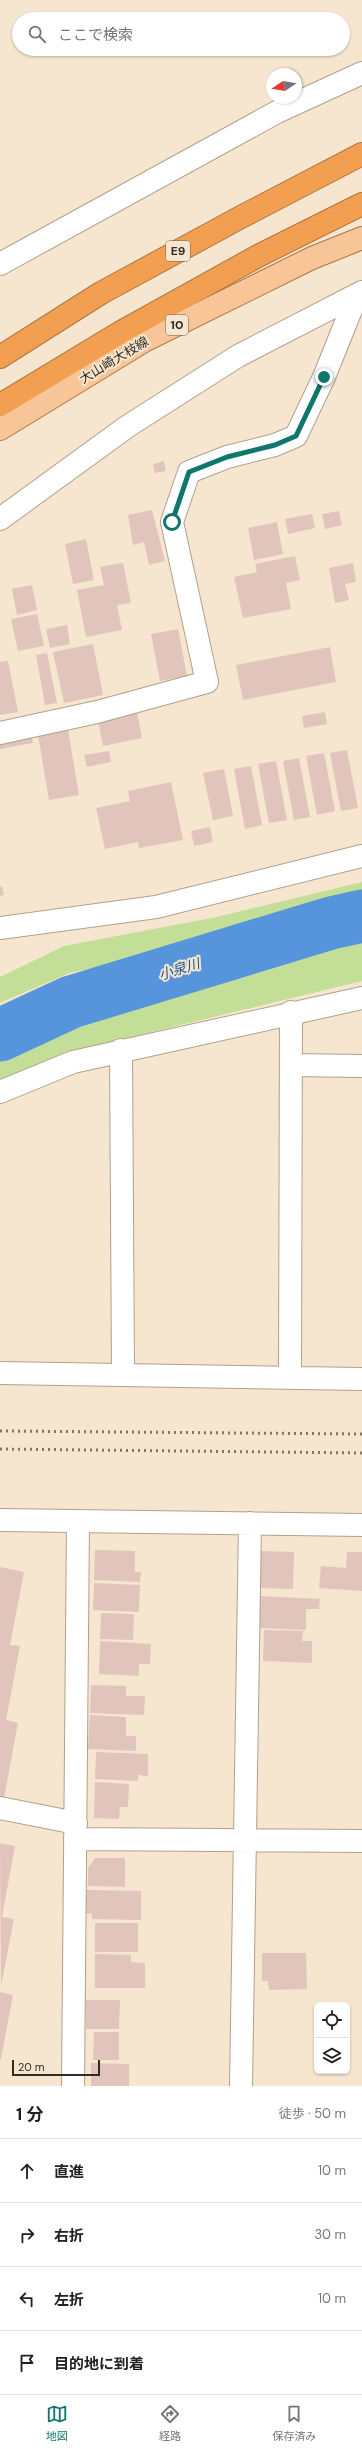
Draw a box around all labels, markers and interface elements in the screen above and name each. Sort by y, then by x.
search box [12,12,350,56]
icon: search [26,23,48,45]
text: ここで検索 [58,25,133,45]
north arrow [266,68,302,104]
road number: E9 [166,241,190,261]
road number: 10 [166,315,188,335]
street label: 大山崎大枝線 [76,333,152,387]
route end [315,368,333,386]
route start [163,513,181,531]
water label: 小泉川 [156,954,204,984]
map controls [314,2002,350,2074]
button: locate [314,2002,350,2038]
button: layers [314,2038,350,2074]
scale bar [12,2058,100,2077]
text: 20 m [18,2060,44,2074]
text: 1 分 [16,2103,43,2125]
text: 徒歩 · 50 m [279,2105,346,2122]
icon: ahead [16,2160,38,2182]
text: 直進 [54,2162,84,2182]
text: 10 m [318,2162,346,2179]
icon: right [16,2224,38,2246]
text: 右折 [54,2226,84,2246]
text: 30 m [314,2226,346,2243]
icon: left [16,2288,38,2310]
text: 左折 [54,2290,84,2310]
text: 10 m [318,2290,346,2307]
icon: arrive [16,2352,38,2374]
text: 目的地に到着 [54,2354,144,2374]
tab: 地図 [46,2403,68,2443]
tab: 経路 [159,2403,181,2443]
tab: 保存済み [272,2403,316,2443]

